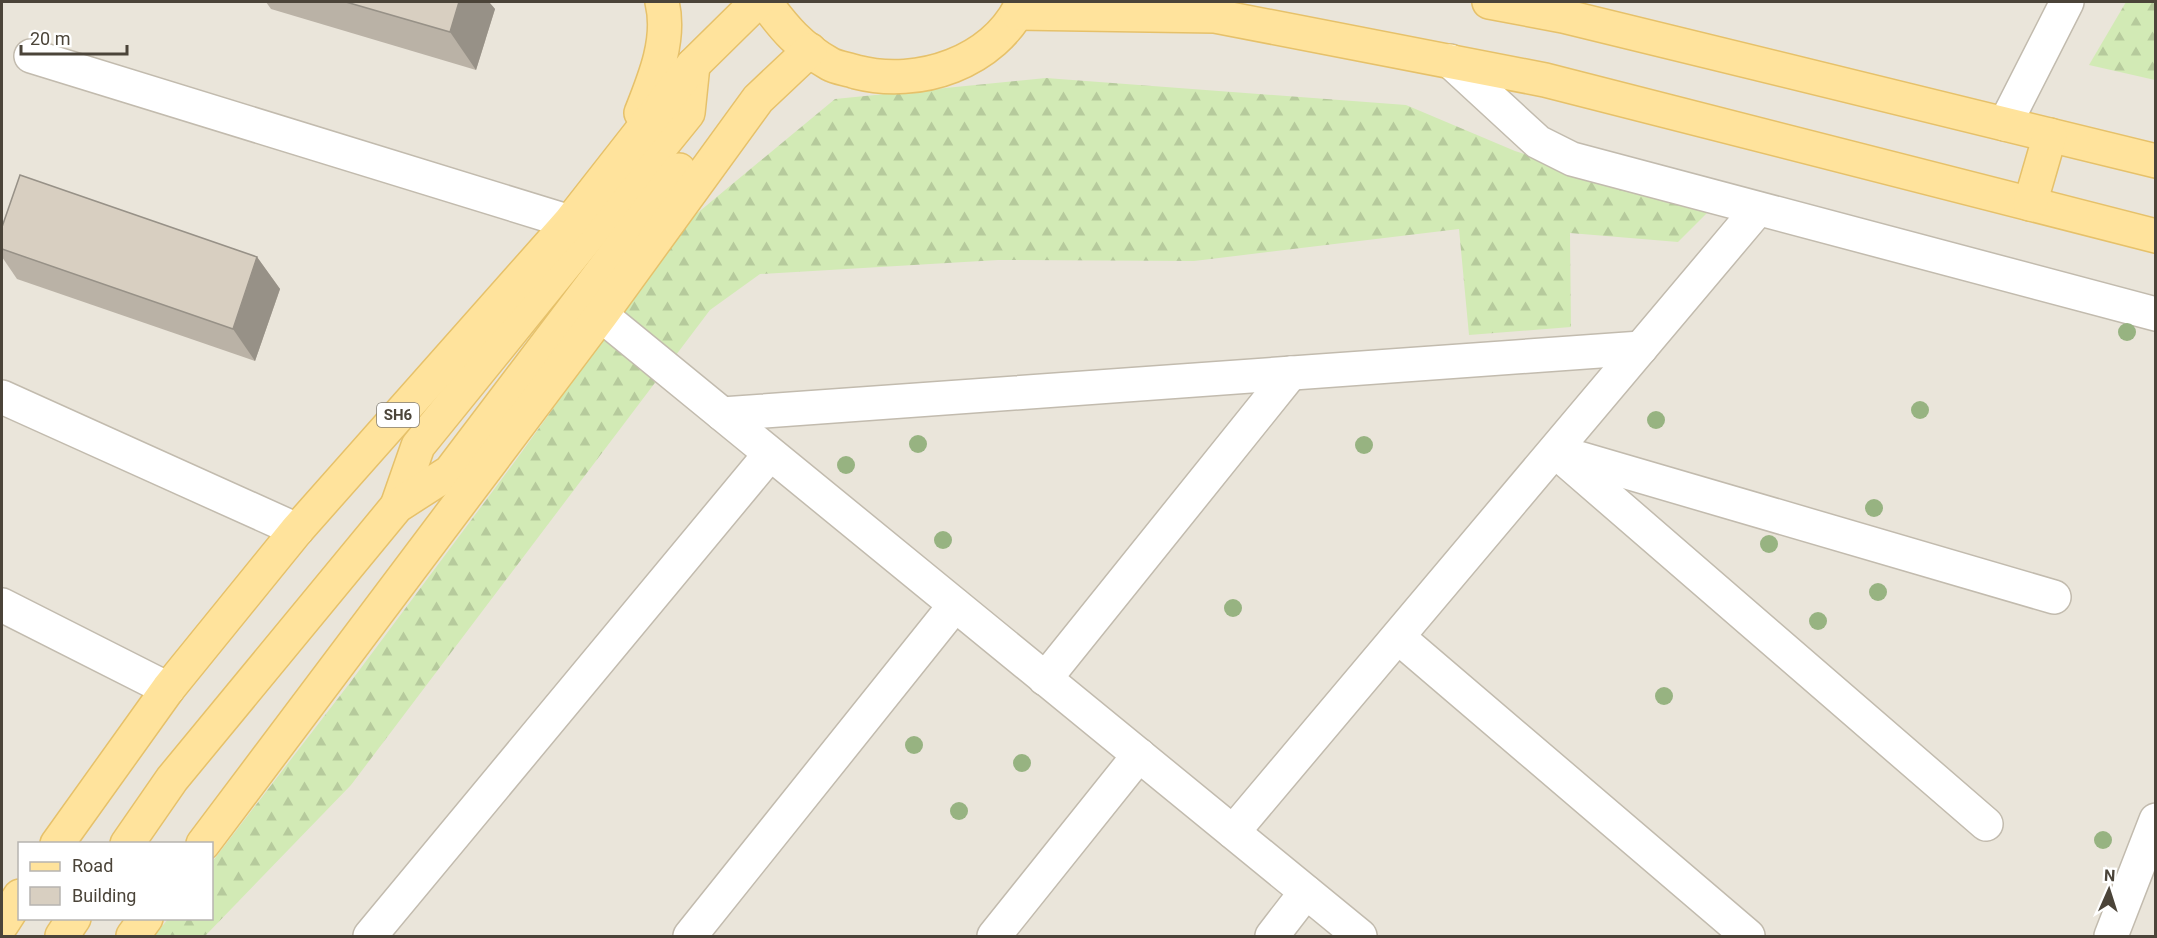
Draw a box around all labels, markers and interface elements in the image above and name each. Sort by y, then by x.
scale bar [21,18,128,56]
text: 20 m [30,28,70,49]
road number: SH6 [377,403,419,427]
legend [18,842,213,920]
text: Road [72,855,113,876]
north arrow [2079,860,2139,920]
text: N [2104,866,2116,885]
text: Building [72,885,136,906]

